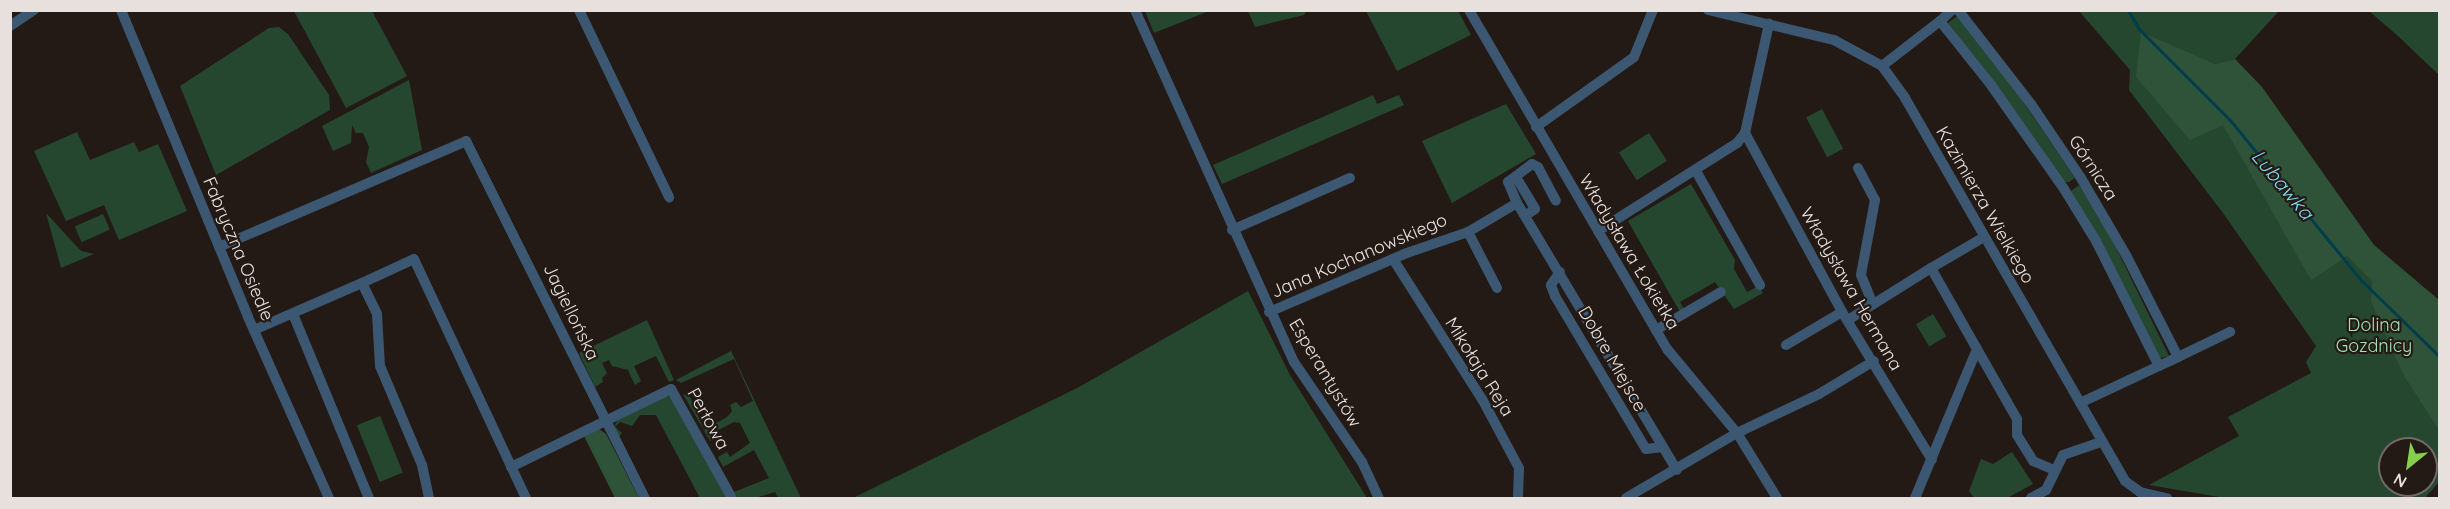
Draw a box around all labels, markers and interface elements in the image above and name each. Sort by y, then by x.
street label: Kazimierza Wielkiego [1931,122,2039,288]
street label: Górnicza [2064,131,2122,205]
water label: Lubawka [2247,144,2319,224]
street label: Władysława Łokietka [1574,170,1684,334]
street label: Fabryczna Osiedle [198,174,278,324]
street label: Władysława Hermana [1795,204,1907,374]
street label: Jana Kochanowskiego [1268,209,1450,303]
street label: Jagiellońska [538,260,604,364]
street label: Dobre Miejsce [1573,302,1651,416]
street label: Mikołaja Reja [1440,314,1518,420]
street label: Esperantystów [1284,315,1366,431]
park label: Dolina Gozdnicy [2336,315,2412,358]
street label: Perłowa [682,384,734,454]
north arrow [2378,437,2438,497]
text: N [2390,469,2410,492]

